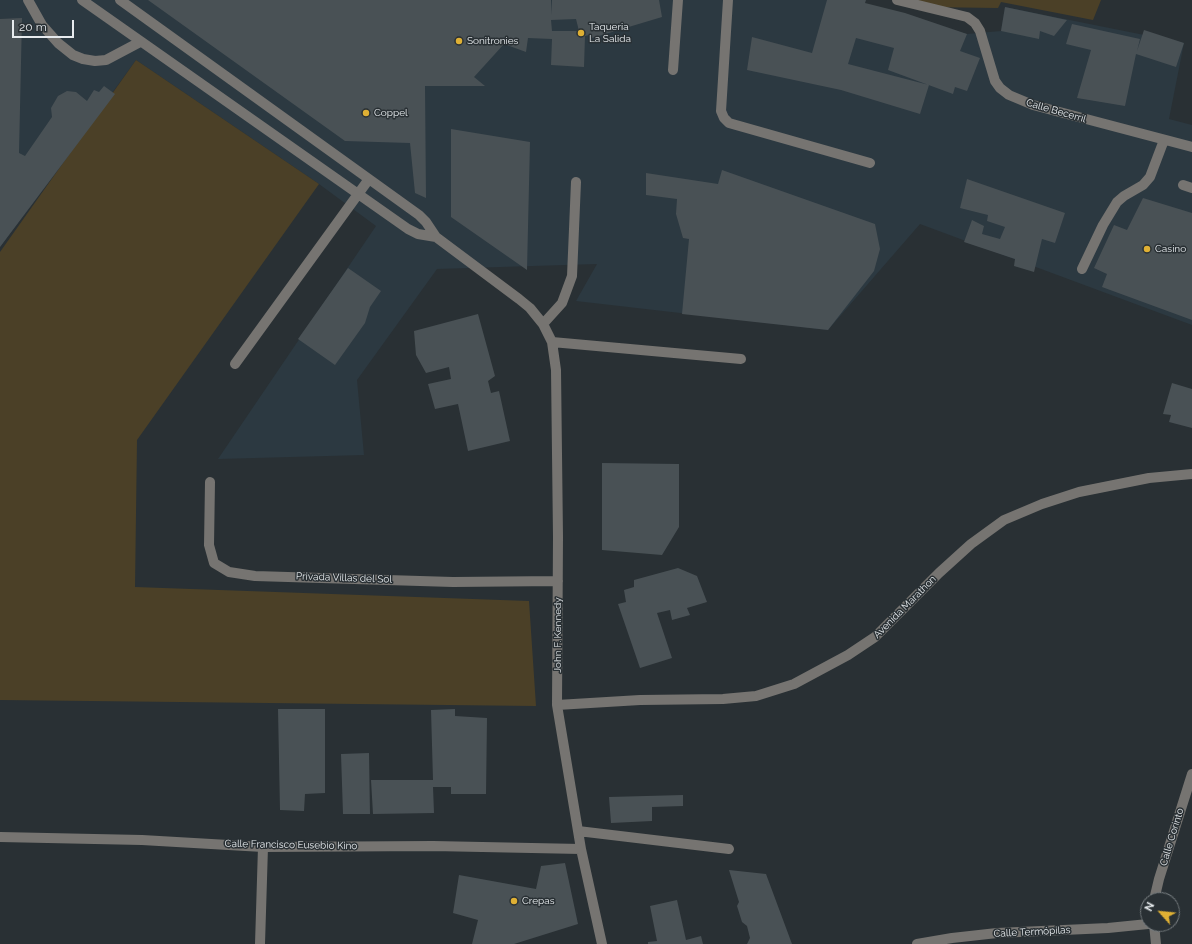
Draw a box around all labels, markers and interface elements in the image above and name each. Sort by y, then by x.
scale bar [14,12,76,38]
text: 20 m [19,20,47,34]
place label: Taqueria La Salida [589,21,631,44]
marker: Taqueria La Salida [576,28,586,38]
place label: Sonitronies [467,35,518,47]
marker: Sonitronies [454,36,464,46]
street label: Calle Becerril [1025,97,1087,125]
place label: Coppel [374,107,408,119]
marker: Coppel [361,108,371,118]
place label: Casino [1155,243,1186,255]
marker: Casino [1142,244,1152,254]
street label: Privada Villas del Sol [296,570,392,586]
street label: Avenida Marathon [871,573,939,641]
street label: John F. Kennedy [552,597,564,673]
street label: Calle Corinto [1158,807,1186,867]
street label: Calle Francisco Eusebio Kino [225,838,357,852]
north arrow [1140,892,1180,932]
place label: Crepas [522,895,555,907]
marker: Crepas [509,896,519,906]
text: N [1142,900,1157,913]
street label: Calle Termópilas [993,924,1071,940]

